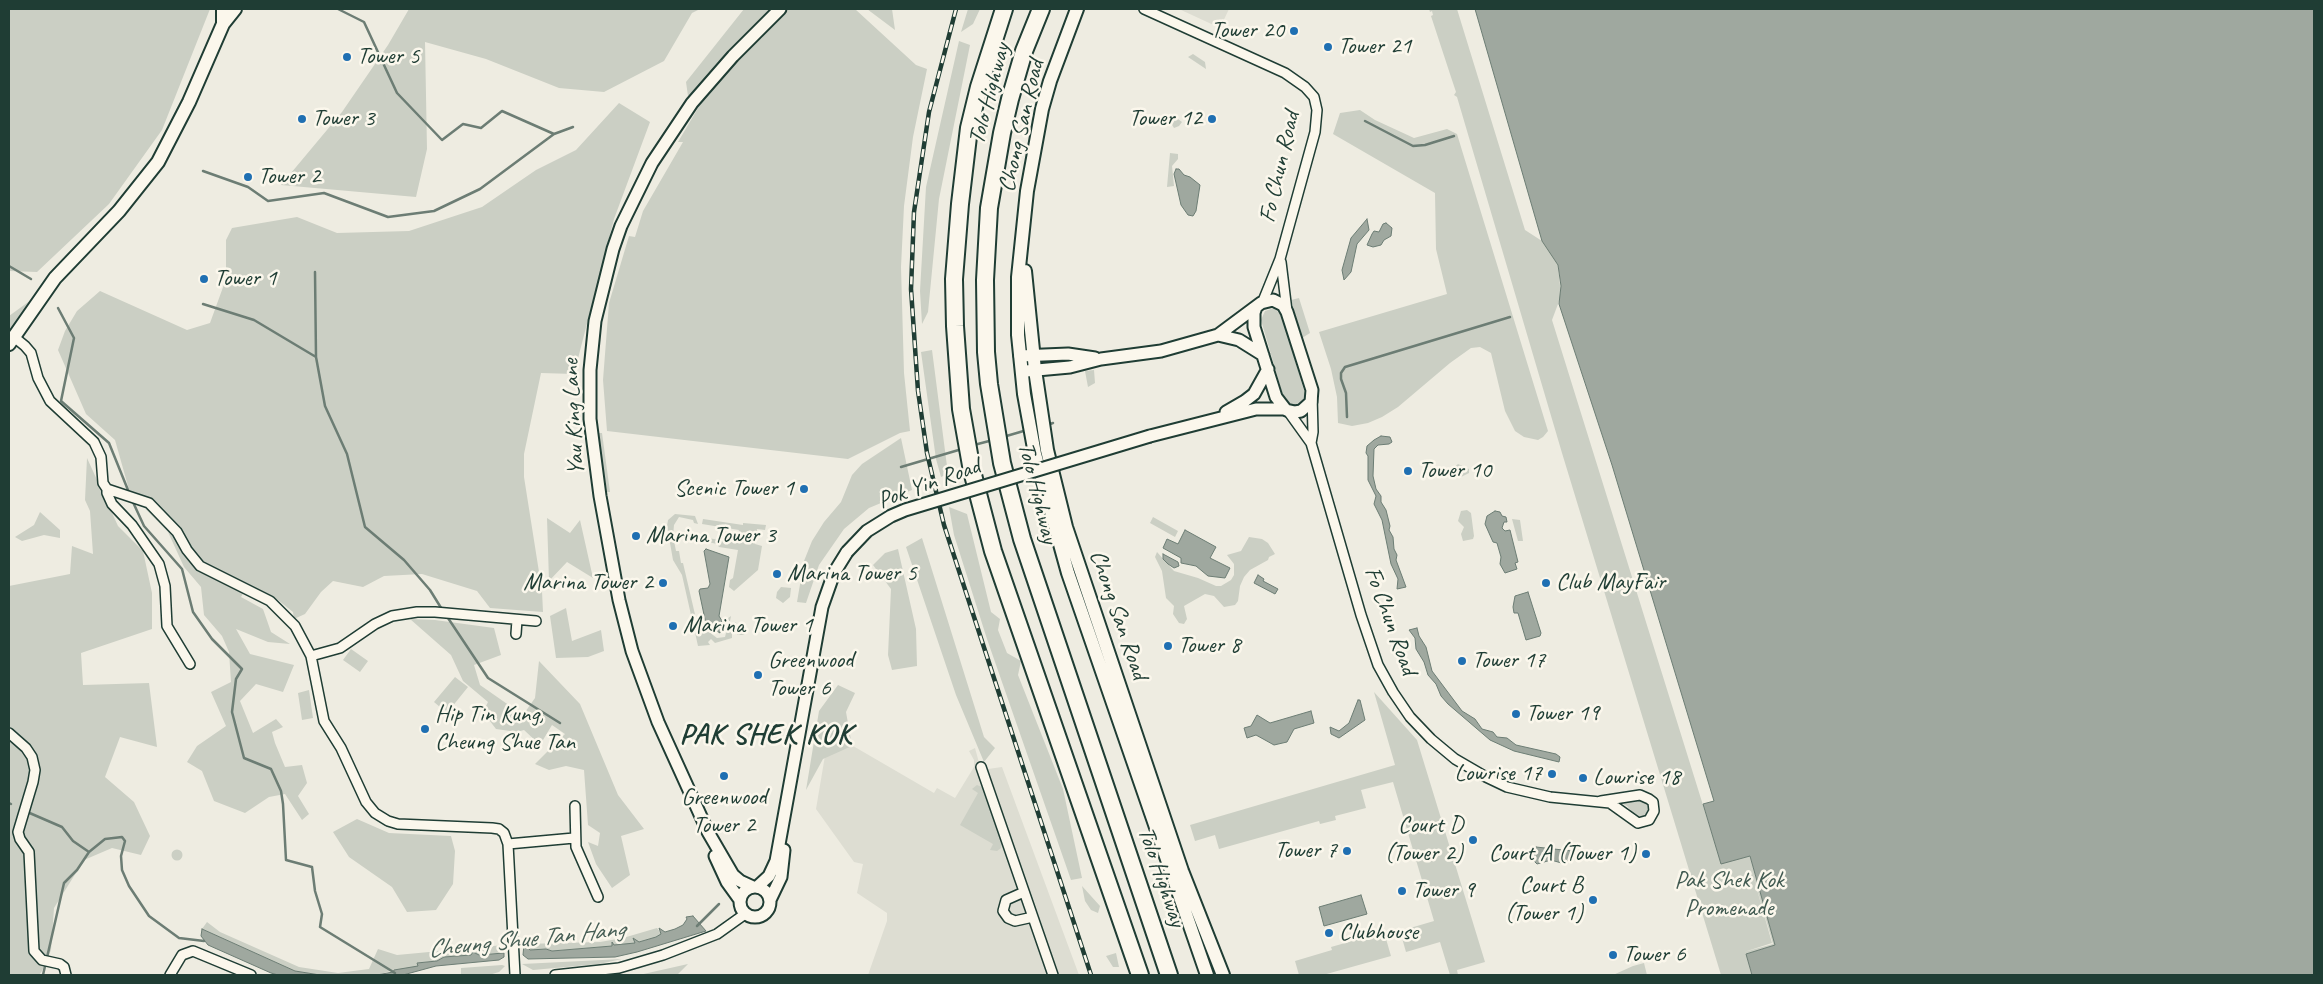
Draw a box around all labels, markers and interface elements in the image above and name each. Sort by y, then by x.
place label: Tower 20 [1211,17,1284,45]
marker: Tower 20 [1288,25,1300,37]
place label: Tower 21 [1338,33,1411,61]
street label: Tolo Highway [963,40,1017,148]
marker: Tower 21 [1322,41,1334,53]
place label: Tower 5 [357,43,420,71]
marker: Tower 5 [341,51,353,63]
street label: Chong San Road [993,57,1051,195]
place label: Tower 3 [312,105,375,133]
place label: Tower 12 [1129,105,1202,133]
street label: Fo Chun Road [1253,109,1307,225]
marker: Tower 3 [296,113,308,125]
marker: Tower 12 [1206,113,1218,125]
place label: Tower 2 [258,163,321,191]
marker: Tower 2 [242,171,254,183]
place label: Tower 1 [214,265,277,293]
marker: Tower 1 [198,273,210,285]
street label: Yau King Lane [557,358,591,476]
street label: Tolo Highway [1011,439,1063,547]
street label: Pok Yin Road [874,452,984,516]
place label: Tower 10 [1418,457,1491,485]
marker: Tower 10 [1402,465,1414,477]
place label: Scenic Tower 1 [674,475,794,503]
marker: Scenic Tower 1 [798,483,810,495]
place label: Marina Tower 3 [646,522,776,550]
marker: Marina Tower 3 [630,530,642,542]
street label: Chong San Road [1082,547,1154,683]
place label: Marina Tower 5 [787,560,917,588]
street label: Fo Chun Road [1357,563,1423,679]
marker: Marina Tower 5 [771,568,783,580]
place label: Marina Tower 2 [523,569,653,597]
place label: Club MayFair [1556,569,1665,597]
marker: Marina Tower 2 [657,577,669,589]
marker: Club MayFair [1540,577,1552,589]
place label: Marina Tower 1 [683,612,813,640]
marker: Marina Tower 1 [667,620,679,632]
place label: Tower 8 [1178,632,1241,660]
marker: Tower 8 [1162,640,1174,652]
place label: Greenwood Tower 6 [768,647,854,703]
place label: Tower 17 [1472,647,1545,675]
marker: Tower 17 [1456,655,1468,667]
marker: Greenwood Tower 6 [752,669,764,681]
place label: Tower 19 [1526,700,1599,728]
place label: Hip Tin Kung, Cheung Shue Tan [435,701,575,757]
marker: Tower 19 [1510,708,1522,720]
district label: PAK SHEK KOK [678,718,854,752]
marker: Hip Tin Kung, Cheung Shue Tan [419,723,431,735]
place label: Lowrise 17 [1455,760,1542,788]
place label: Lowrise 18 [1593,764,1680,792]
marker: Lowrise 17 [1546,768,1558,780]
marker: Greenwood Tower 2 [718,770,730,782]
marker: Lowrise 18 [1577,772,1589,784]
place label: Greenwood Tower 2 [681,784,767,840]
place label: Court D (Tower 2) [1385,812,1463,868]
street label: Tolo Highway [1131,823,1191,931]
marker: Court D (Tower 2) [1467,834,1479,846]
place label: Tower 7 [1274,837,1337,865]
place label: Court A (Tower 1) [1489,840,1636,868]
marker: Tower 7 [1341,845,1353,857]
marker: Court A (Tower 1) [1640,848,1652,860]
park label: Pak Shek Kok Promenade [1675,867,1783,923]
place label: Court B (Tower 1) [1505,872,1583,928]
place label: Tower 9 [1412,877,1475,905]
marker: Tower 9 [1396,885,1408,897]
marker: Court B (Tower 1) [1587,894,1599,906]
water label: Cheung Shue Tan Hang [426,915,626,965]
place label: Clubhouse [1339,919,1418,947]
marker: Clubhouse [1323,927,1335,939]
place label: Tower 6 [1623,941,1686,969]
marker: Tower 6 [1607,949,1619,961]

